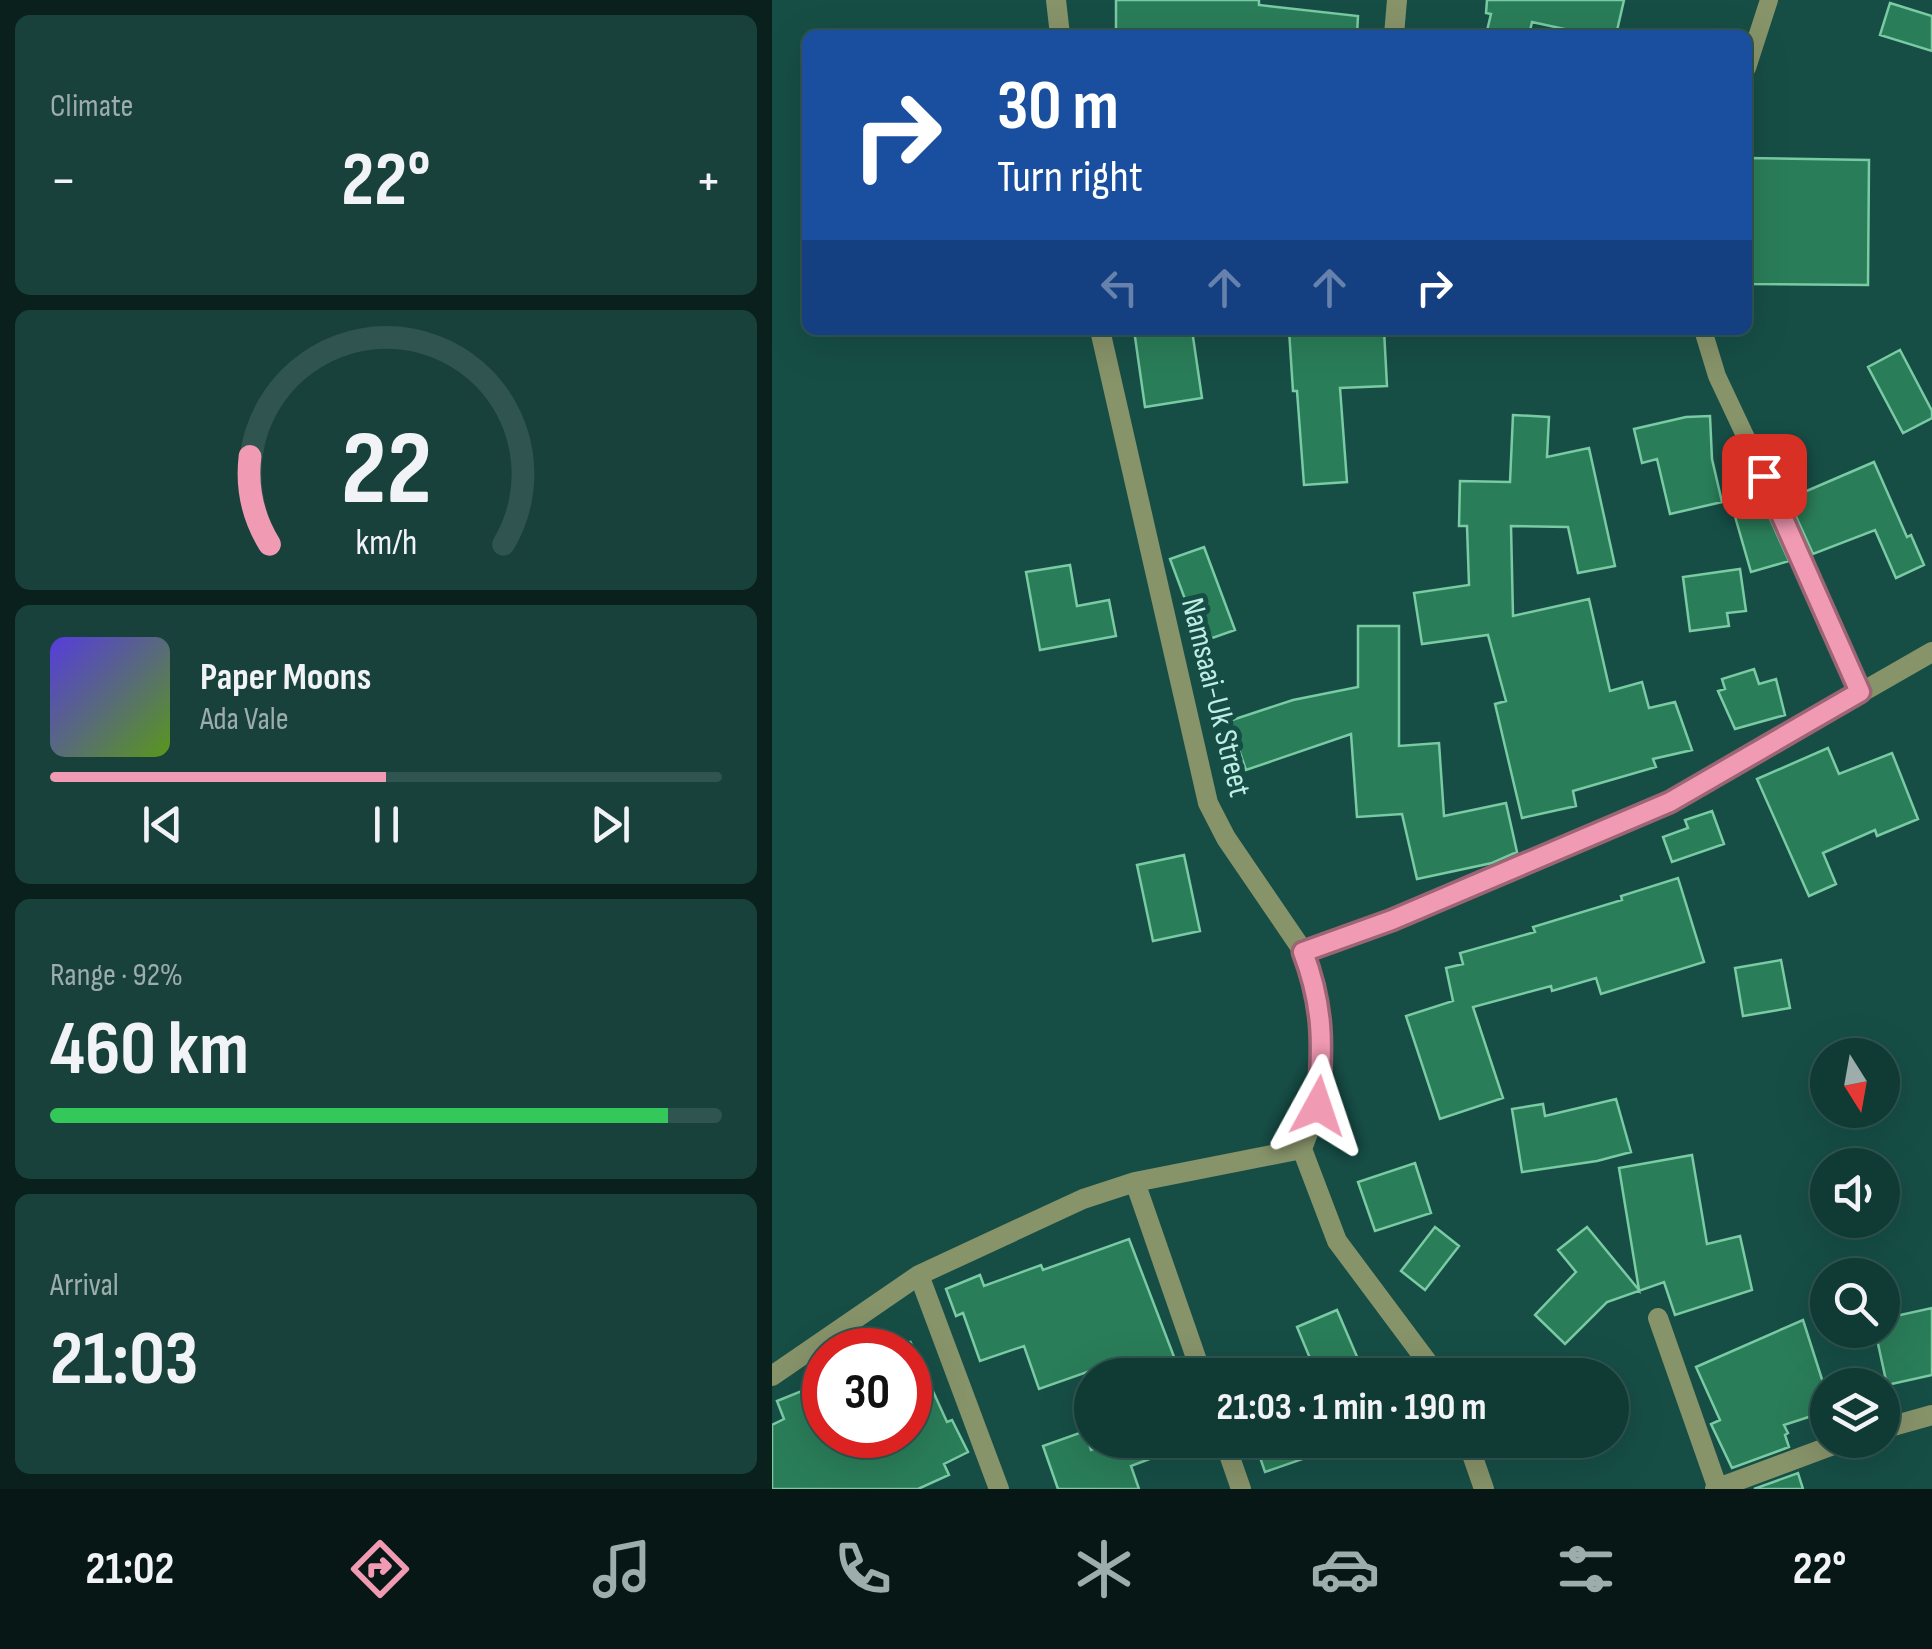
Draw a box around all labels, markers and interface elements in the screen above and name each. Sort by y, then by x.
text: 30 m [997,65,1119,149]
icon: right [832,70,962,200]
text: Climate [50,87,133,126]
text: 22° [341,136,431,227]
text: − [50,148,77,215]
text: + [695,148,722,215]
text: Turn right [997,150,1143,205]
icon: left [1092,260,1147,315]
icon: ahead [1197,260,1252,315]
icon: ahead [1302,260,1357,315]
icon: right [1407,260,1462,315]
text: 22 [340,408,432,533]
pin [1722,434,1807,519]
icon: arrive [1737,449,1792,504]
text: km/h [355,522,417,565]
street label: Namsaai-Uk Street [1172,594,1259,801]
text: Paper Moons [200,655,371,700]
text: Ada Vale [200,700,289,739]
icon: previous [135,797,190,852]
icon: pause [359,797,414,852]
icon: next [583,797,638,852]
text: Range · 92% [50,956,183,995]
text: 460 km [50,1005,249,1096]
north arrow [1810,1038,1900,1128]
map controls [1810,1038,1900,1458]
position arrow [1266,1054,1370,1158]
button: sound [1810,1148,1900,1238]
button: search [1810,1258,1900,1348]
text: Arrival [50,1266,119,1305]
text: 21:03 [50,1315,198,1406]
speed limit sign: 30 [802,1328,932,1458]
button: layers [1810,1368,1900,1458]
text: 21:03 · 1 min · 190 m [1217,1385,1486,1430]
icon: directions [345,1534,415,1604]
icon: music [587,1534,657,1604]
icon: phone [828,1534,898,1604]
icon: climate [1069,1534,1139,1604]
icon: car [1310,1534,1380,1604]
icon: filters [1551,1534,1621,1604]
text: 21:02 [86,1542,174,1597]
text: 22° [1793,1542,1846,1597]

